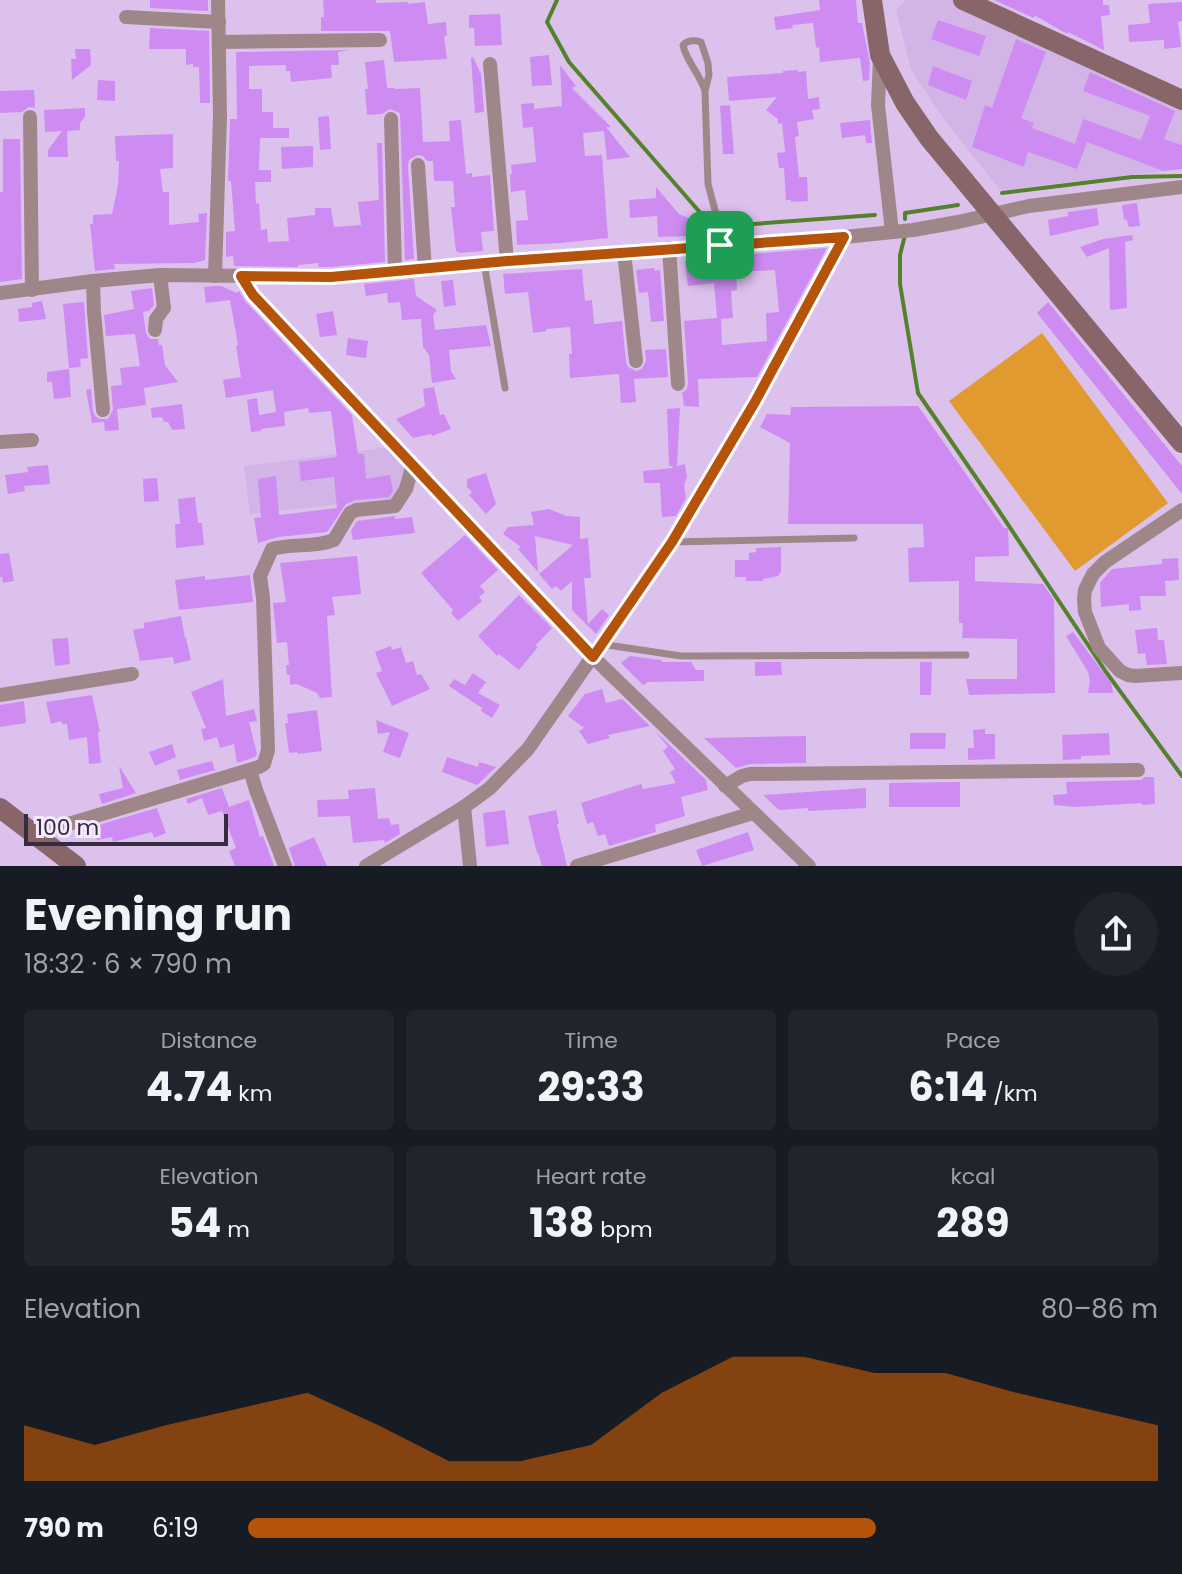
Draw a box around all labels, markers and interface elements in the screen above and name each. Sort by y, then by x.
pin [686,211,754,279]
icon: arrive [698,223,742,267]
scale bar [24,810,228,846]
text: 100 m [36,812,99,843]
text: Evening run [24,884,292,945]
button: share [1074,892,1158,976]
text: 18:32 · 6 × 790 m [24,946,232,982]
text: Distance [161,1025,257,1056]
text: Time [564,1025,618,1056]
text: Pace [946,1025,1000,1056]
text: 4.74 [146,1059,232,1115]
text: 29:33 [537,1059,645,1115]
text: 6:14 [908,1059,987,1115]
text: km [232,1078,272,1109]
text: /km [987,1078,1038,1109]
text: Elevation [159,1161,259,1192]
text: Heart rate [536,1161,646,1192]
text: kcal [951,1161,995,1192]
text: 54 [168,1195,221,1251]
text: 138 [529,1195,594,1251]
text: 289 [936,1195,1010,1251]
text: m [221,1214,250,1245]
text: bpm [594,1214,653,1245]
text: Elevation [24,1291,141,1327]
text: 80–86 m [1041,1291,1158,1327]
text: 790 m [24,1510,104,1546]
text: 6:19 [152,1510,199,1546]

